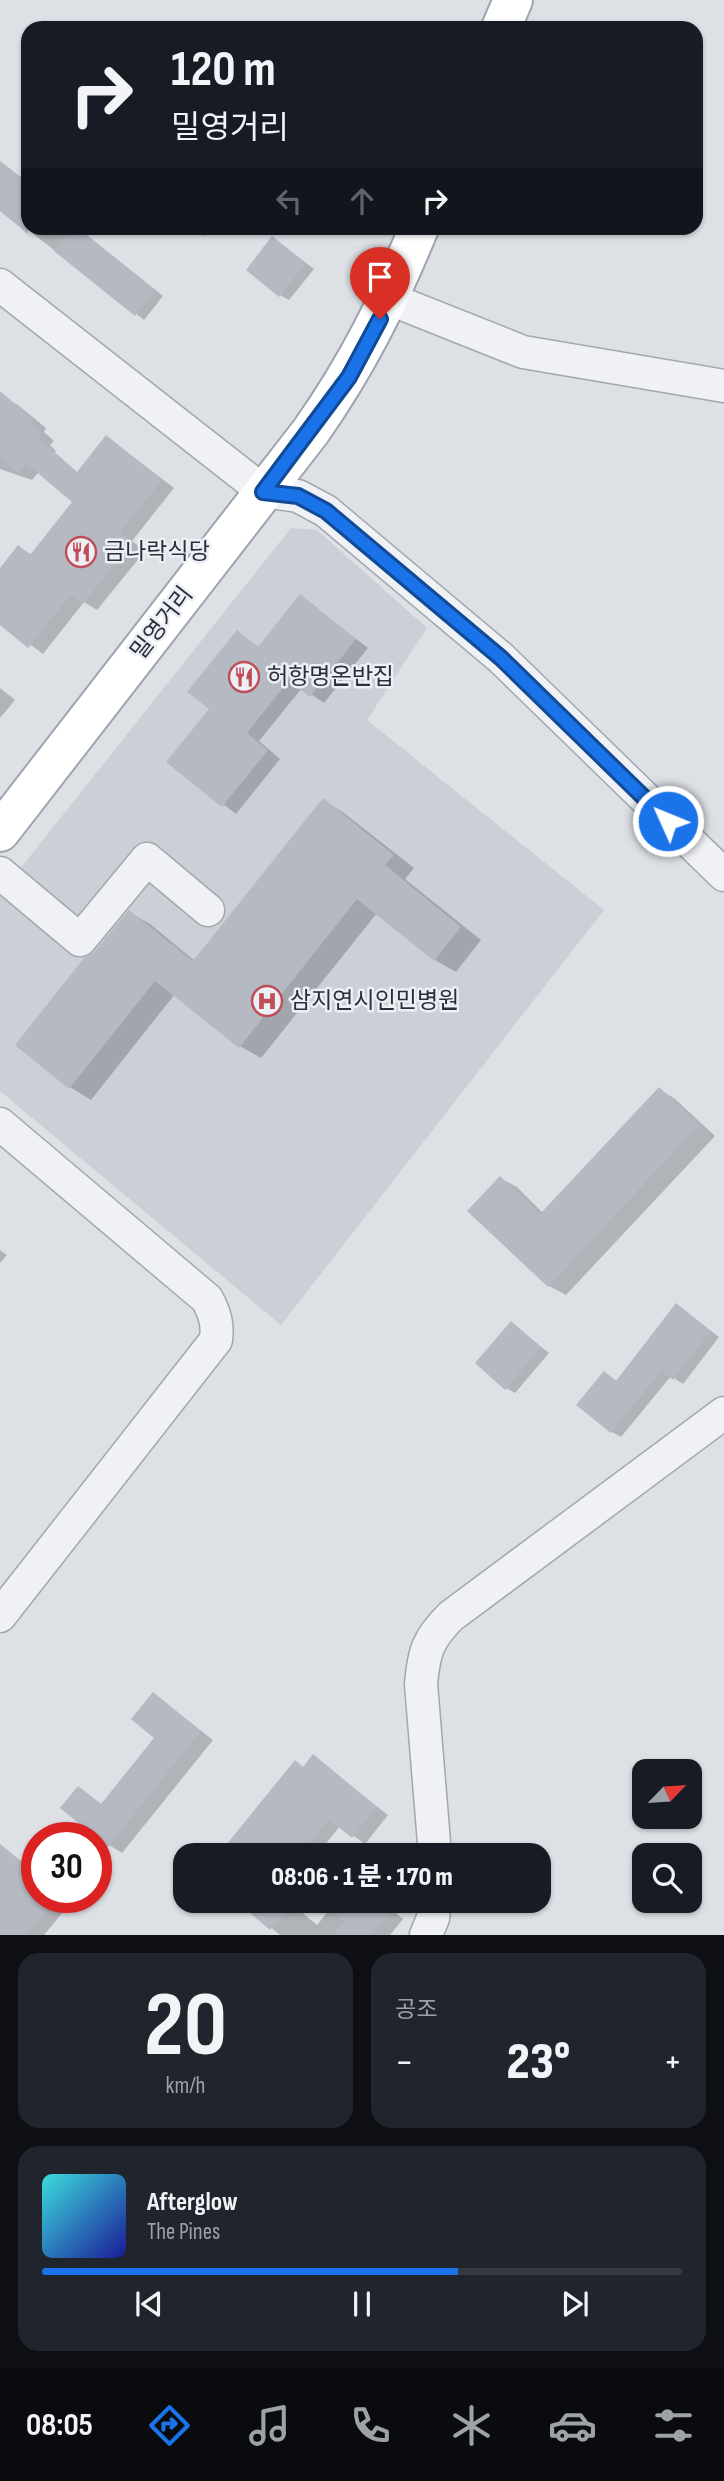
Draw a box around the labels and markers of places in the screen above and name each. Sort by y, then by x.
pin [350,247,410,319]
restaurant icon: 금나락식당 [64,535,98,569]
place label: 금나락식당 [104,538,210,566]
restaurant icon: 허항명온반집 [227,660,261,694]
place label: 허항명온반집 [267,663,394,691]
hospital icon: 삼지연시인민병원 [250,984,284,1018]
place label: 삼지연시인민병원 [290,987,459,1015]

